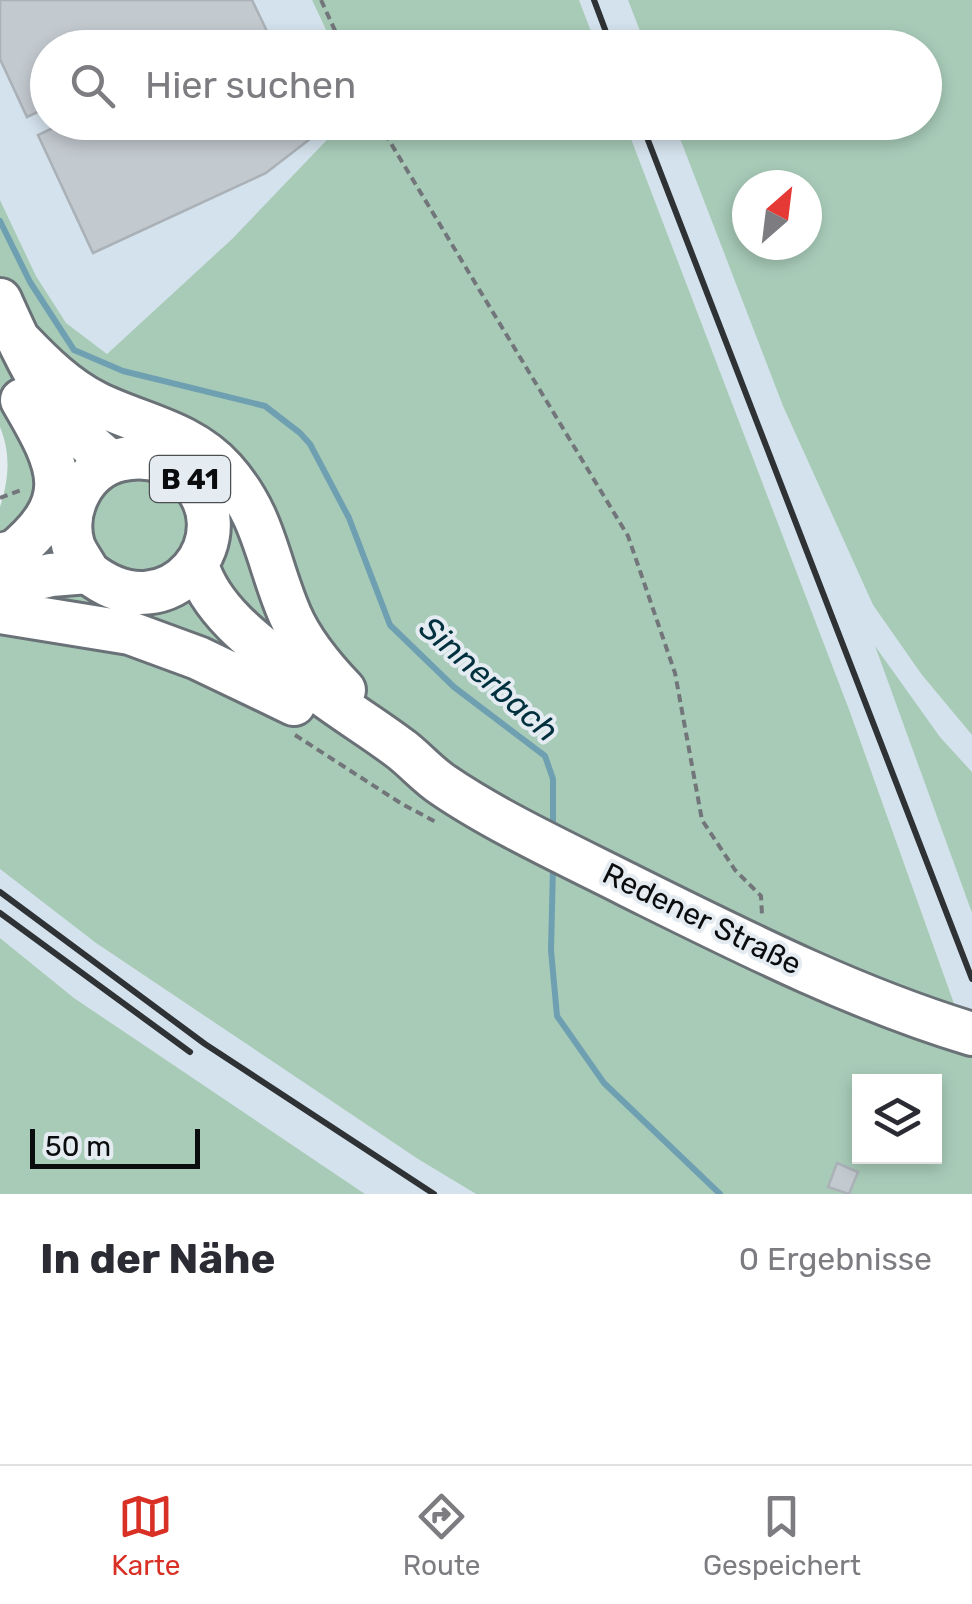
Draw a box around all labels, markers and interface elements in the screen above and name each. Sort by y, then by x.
search box [30,30,942,140]
icon: search [65,58,120,113]
text: Hier suchen [145,62,356,108]
north arrow [732,170,822,260]
road number: B 41 [150,456,230,502]
water label: Sinnerbach [412,608,566,750]
street label: Redener Straße [597,855,807,983]
map controls [852,1074,942,1164]
button: layers [852,1074,942,1164]
scale bar [30,1124,200,1168]
text: 50 m [45,1130,111,1163]
text: In der Nähe [40,1234,275,1284]
text: 0 Ergebnisse [739,1240,932,1278]
tab: Karte [111,1489,181,1582]
tab: Route [403,1489,481,1582]
tab: Gespeichert [703,1489,861,1582]

